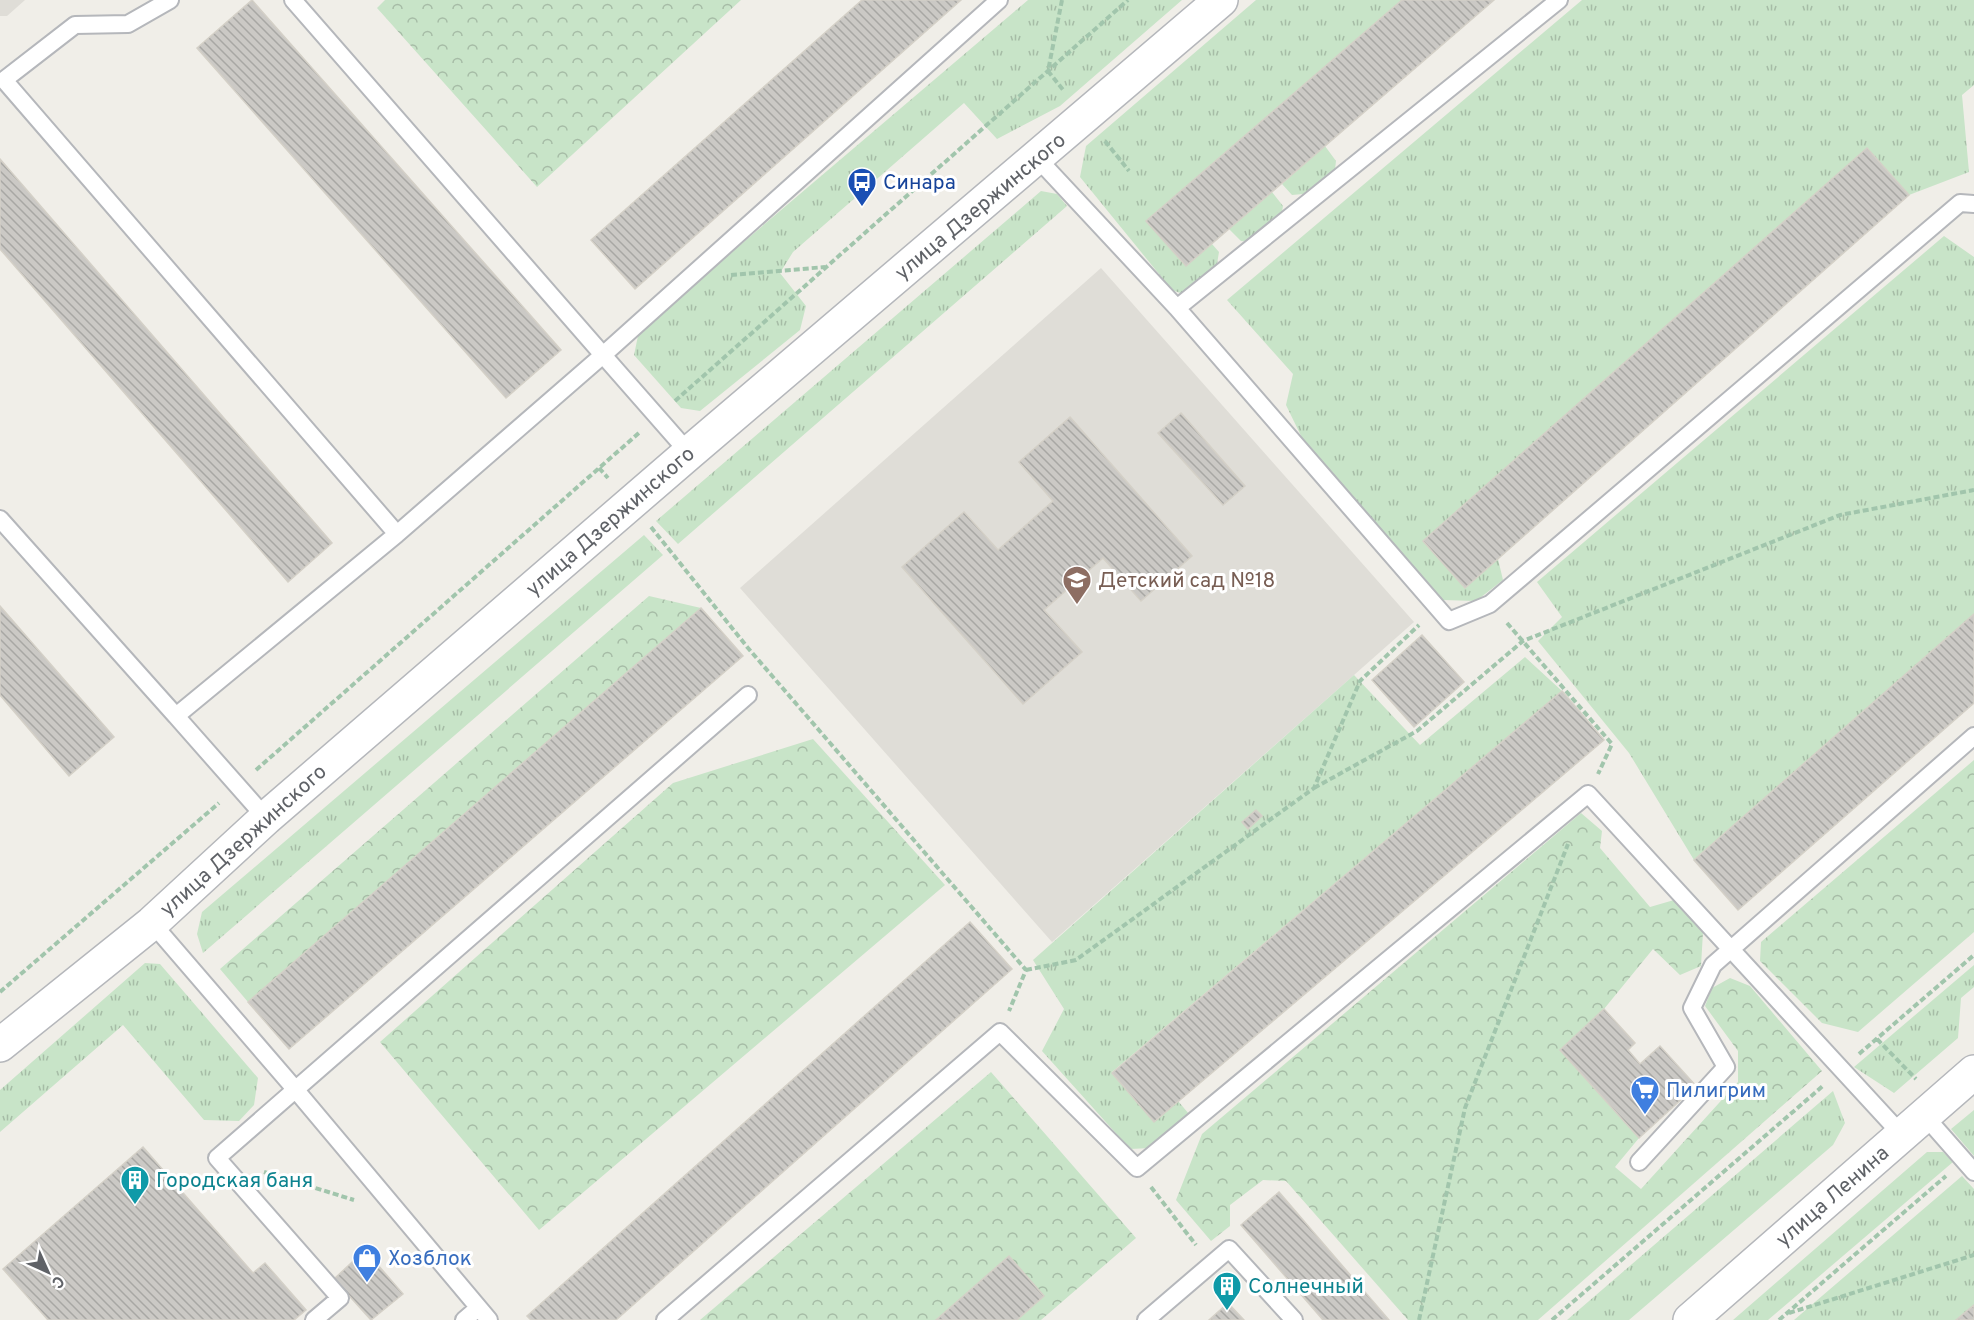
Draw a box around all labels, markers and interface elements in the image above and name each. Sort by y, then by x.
street label: улица Дзержинского [890,127,1072,287]
bus stop icon: Синара [846,166,878,208]
place label: Синара [883,170,956,197]
street label: улица Дзержинского [521,441,701,603]
school or university icon: Детский сад №18 [1061,564,1093,606]
place label: Детский сад №18 [1098,568,1275,595]
street label: улица Дзержинского [155,759,333,923]
supermarket icon: Пилигрим [1629,1074,1661,1116]
place label: Пилигрим [1666,1078,1766,1105]
street label: улица Ленина [1771,1140,1895,1254]
building icon: Городская баня [119,1164,151,1206]
place label: Городская баня [156,1168,313,1195]
north arrow [18,1242,78,1302]
shop icon: Хозблок [351,1242,383,1284]
place label: Хозблок [388,1246,472,1273]
building icon: Солнечный [1211,1270,1243,1312]
text: С [47,1271,68,1292]
place label: Солнечный [1248,1274,1364,1301]

